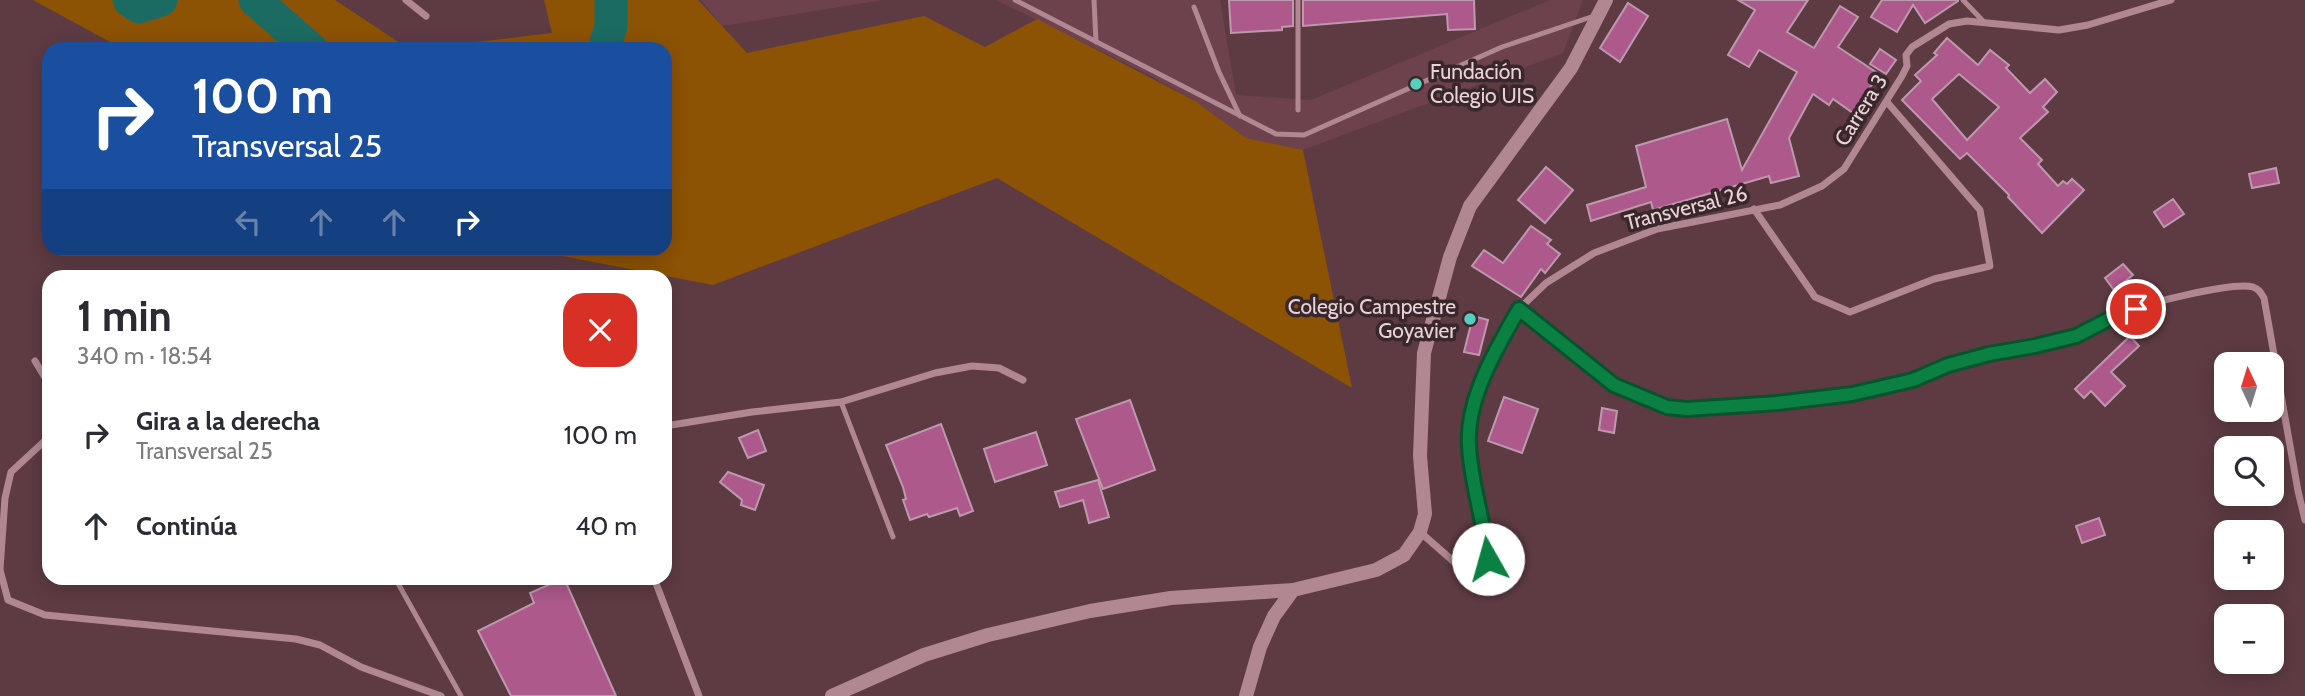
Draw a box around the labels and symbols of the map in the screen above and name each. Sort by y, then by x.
place label: Fundación Colegio UIS [1430,59,1534,108]
street label: Carrera 3 [1829,69,1892,150]
marker: Fundación Colegio UIS [1408,76,1424,92]
street label: Transversal 26 [1622,180,1750,235]
pin [2106,279,2166,339]
place label: Colegio Campestre Goyavier [1288,294,1456,343]
marker: Colegio Campestre Goyavier [1462,311,1478,327]
north arrow [2214,352,2284,422]
position arrow [1451,522,1525,596]

